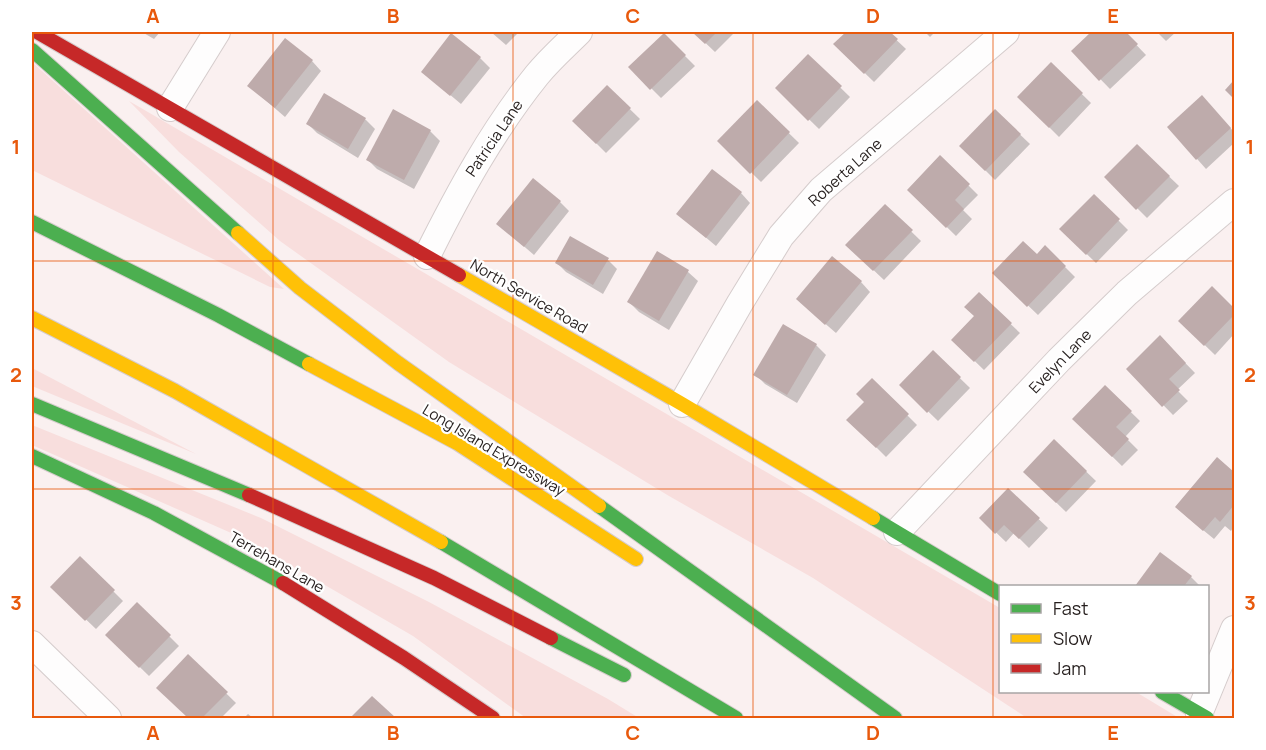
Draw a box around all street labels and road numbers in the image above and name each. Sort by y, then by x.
street label: Patricia Lane [461,95,528,181]
street label: Roberta Lane [804,133,887,211]
street label: North Service Road [466,254,592,338]
street label: Evelyn Lane [1024,324,1096,398]
street label: Long Island Expressway [419,399,569,501]
street label: Terrehans Lane [226,526,329,598]

